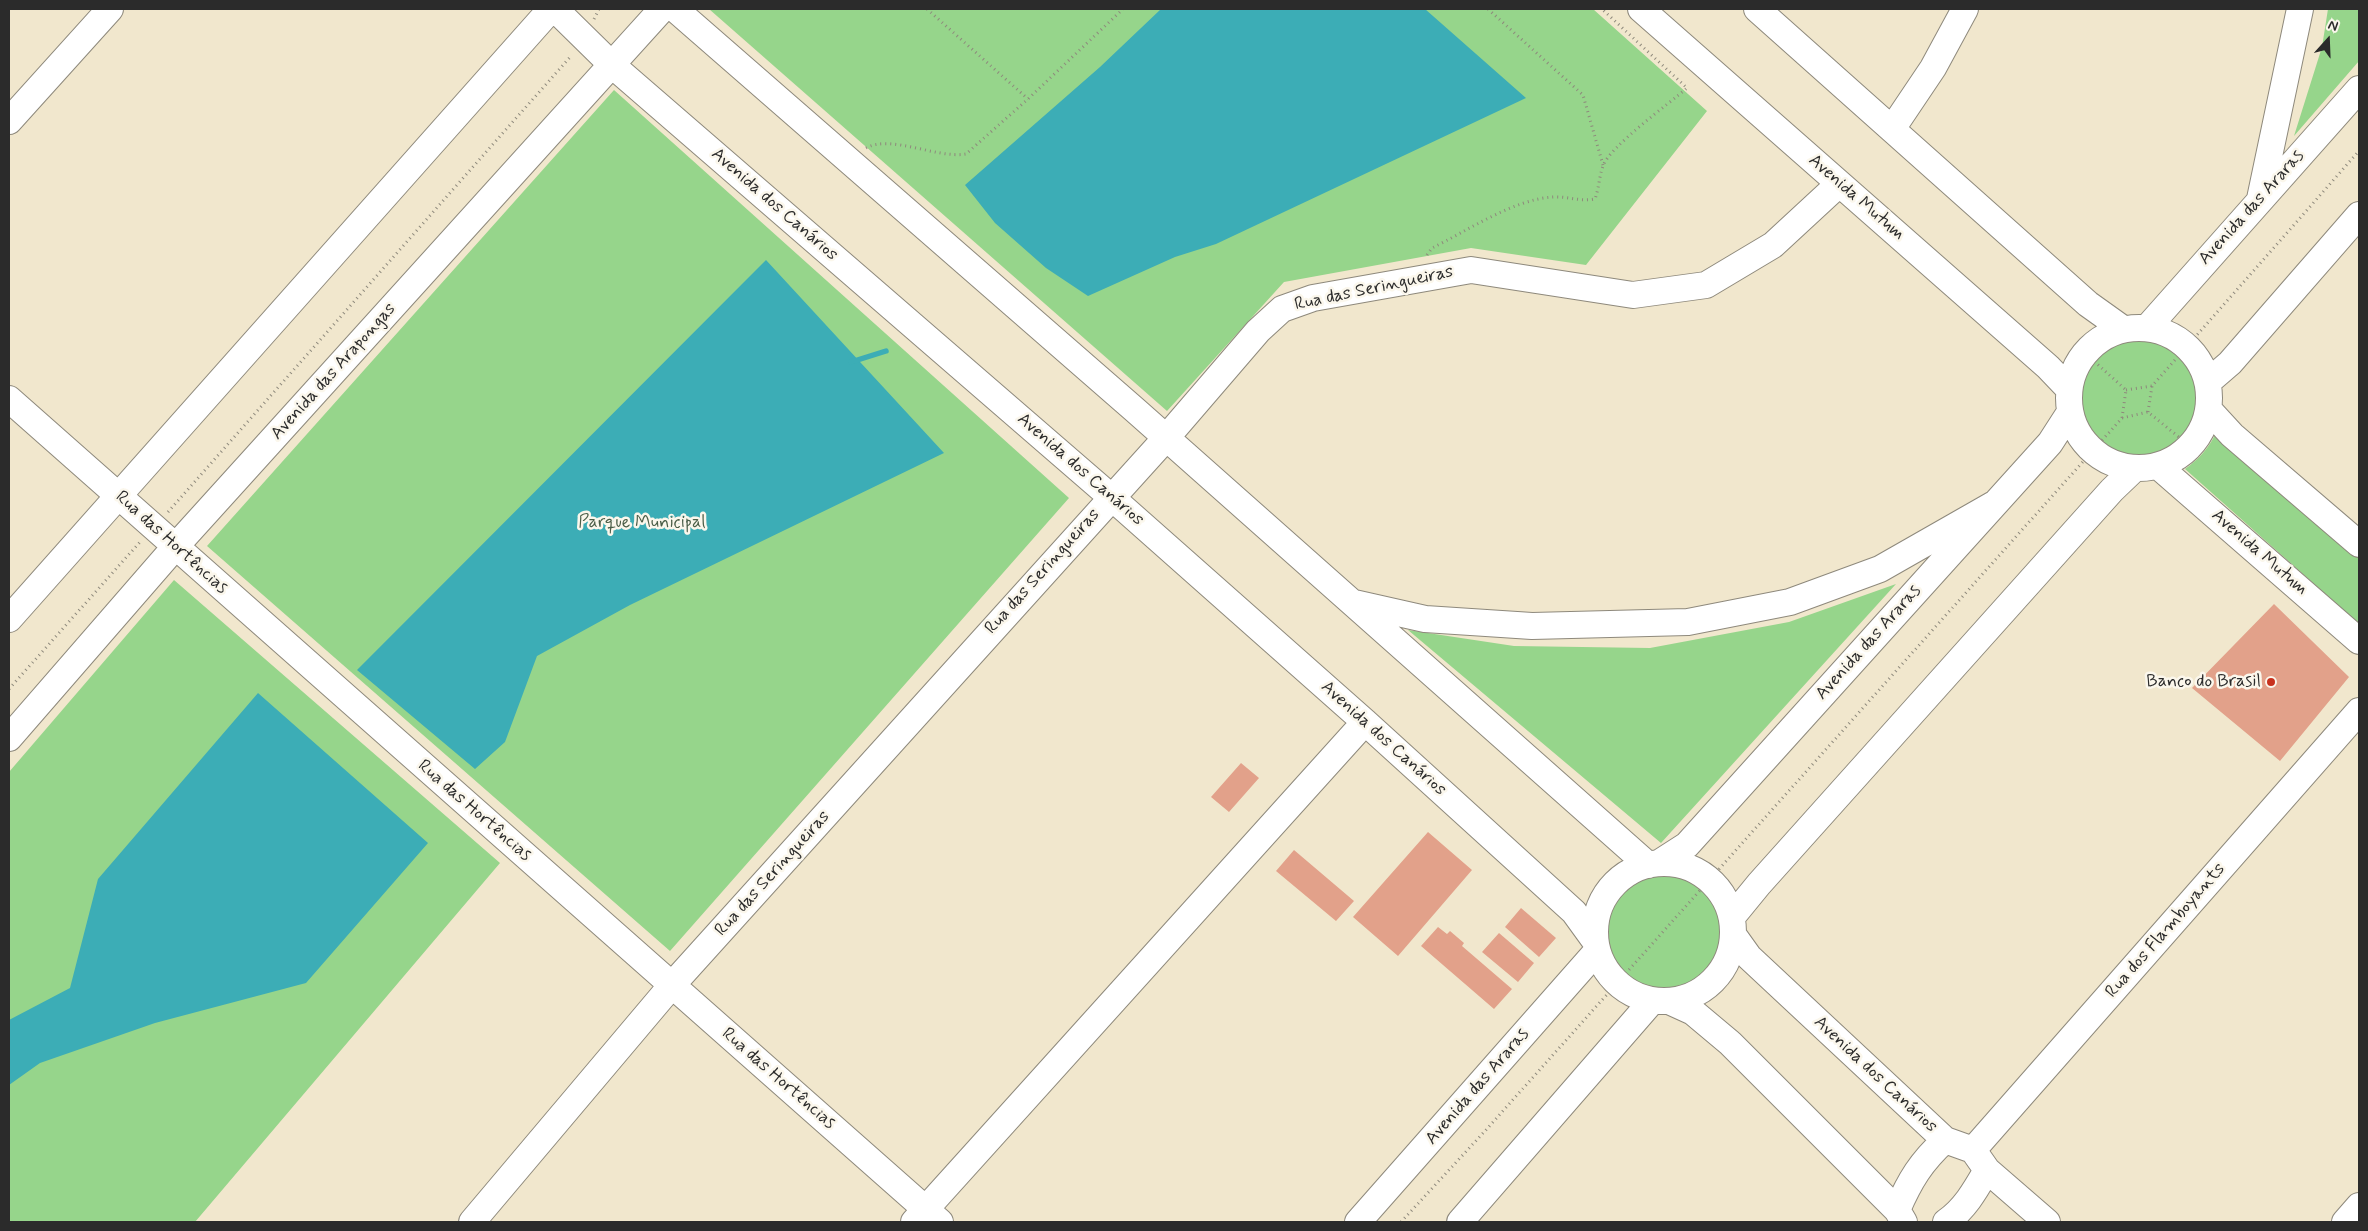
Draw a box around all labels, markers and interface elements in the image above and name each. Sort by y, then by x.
north arrow [2303,15,2353,65]
text: N [2326,16,2341,36]
street label: Avenida dos Canários [706,144,842,266]
street label: Avenida das Araras [2195,146,2309,270]
street label: Avenida Mutum [1803,150,1909,246]
street label: Rua das Seringueiras [1293,262,1455,316]
street label: Avenida das Arapongas [267,299,401,445]
street label: Avenida dos Canários [1012,409,1148,531]
street label: Rua das Hortências [110,487,232,599]
street label: Rua das Seringueiras [981,505,1105,639]
street label: Avenida Mutum [2206,505,2312,601]
park label: Parque Municipal [578,512,706,534]
street label: Avenida das Araras [1812,581,1926,705]
place label: Banco do Brasil [2146,671,2261,693]
marker: Banco do Brasil [2265,676,2277,688]
street label: Avenida dos Canários [1316,677,1450,801]
street label: Rua das Hortências [413,756,535,866]
street label: Rua das Seringueiras [711,807,835,941]
street label: Rua dos Flamboyants [2102,859,2230,1003]
street label: Avenida dos Canários [1809,1012,1941,1138]
street label: Rua das Hortências [717,1024,839,1134]
street label: Avenida das Araras [1421,1024,1535,1150]

